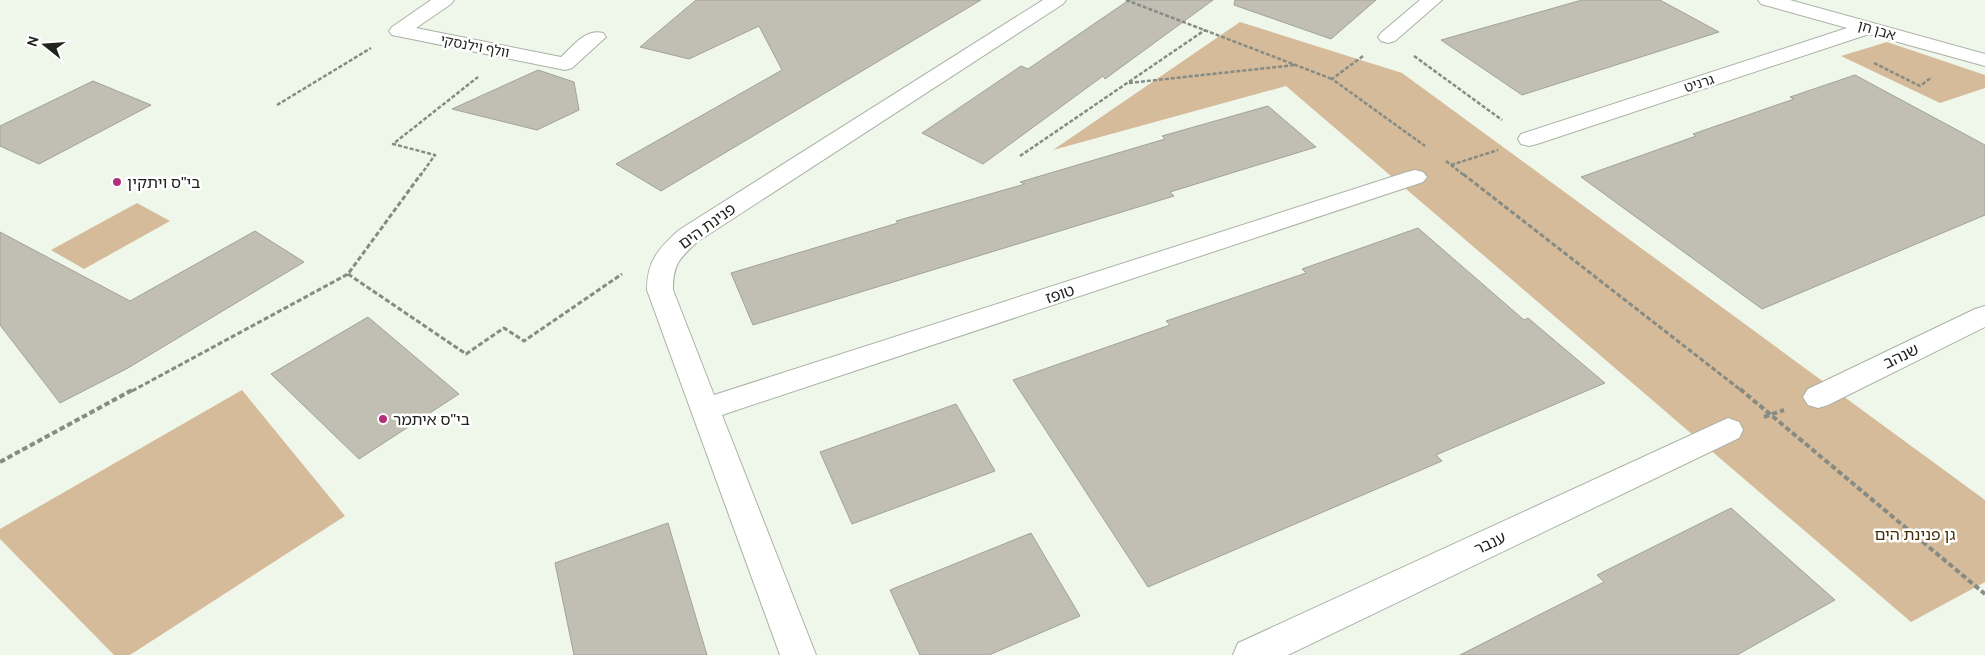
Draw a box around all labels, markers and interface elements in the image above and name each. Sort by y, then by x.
street label: אבן חן [1856,16,1898,44]
north arrow [20,20,70,70]
street label: וולף וילנסקי [439,30,511,62]
text: N [23,34,43,49]
street label: גרניט [1682,70,1716,96]
place label: בי''ס ויתקין [127,173,200,192]
marker: בי''ס ויתקין [111,176,123,188]
street label: פנינת הים [675,199,739,253]
street label: טופז [1043,280,1077,308]
street label: שנהב [1880,339,1922,373]
place label: בי''ס איתמר [393,410,470,429]
marker: בי''ס איתמר [377,413,389,425]
park label: גן פנינת הים [1875,525,1955,544]
street label: ענבר [1471,527,1509,559]

